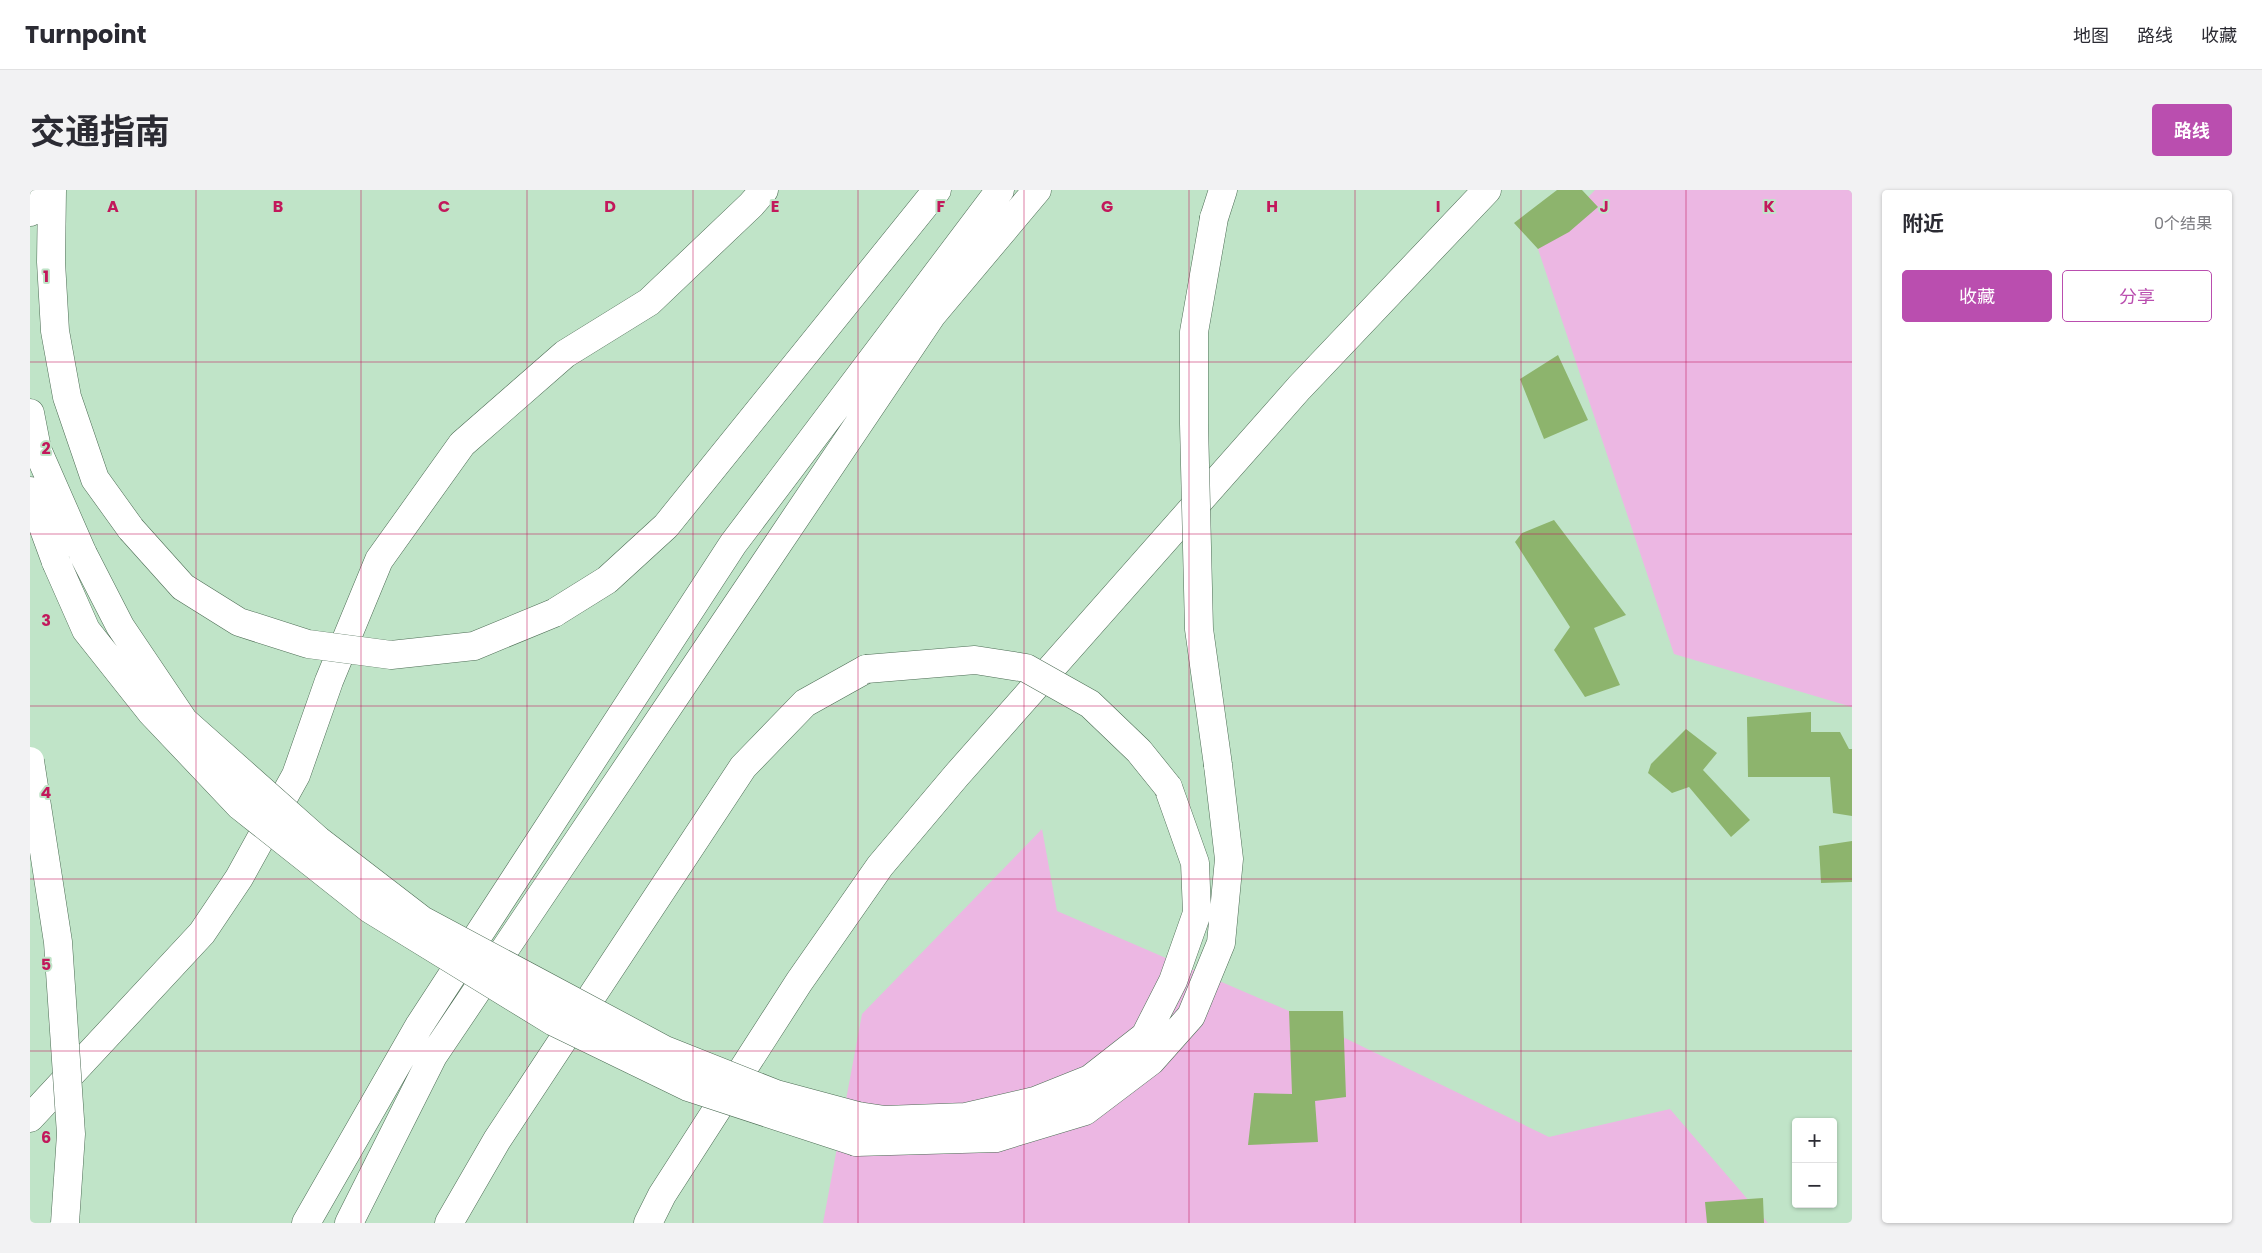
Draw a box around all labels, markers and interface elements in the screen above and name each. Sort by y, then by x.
text: Turnpoint [25,18,146,51]
text: 地图 [2073,23,2109,48]
text: 路线 [2137,23,2173,48]
text: 收藏 [2201,23,2237,48]
button: 路线 [2152,104,2232,156]
text: 交通指南 [30,107,170,156]
text: A [107,195,119,218]
text: B [273,195,283,218]
text: C [438,195,450,218]
text: D [604,195,616,218]
text: E [771,195,779,218]
text: F [937,195,946,218]
text: G [1101,195,1113,218]
text: H [1266,195,1278,218]
text: I [1436,195,1440,218]
text: J [1599,195,1609,218]
text: K [1763,195,1775,218]
text: 附近 [1902,209,1944,238]
text: 0个结果 [2154,212,2212,235]
text: 1 [43,265,49,288]
button: 收藏 [1902,270,2052,322]
button: 分享 [2062,270,2212,322]
text: 2 [41,437,51,460]
text: 3 [41,609,51,632]
text: 4 [41,781,52,804]
text: 5 [41,953,51,976]
map controls [1792,1118,1837,1208]
button: + [1792,1118,1837,1163]
text: 6 [41,1126,51,1149]
button: − [1792,1163,1837,1208]

